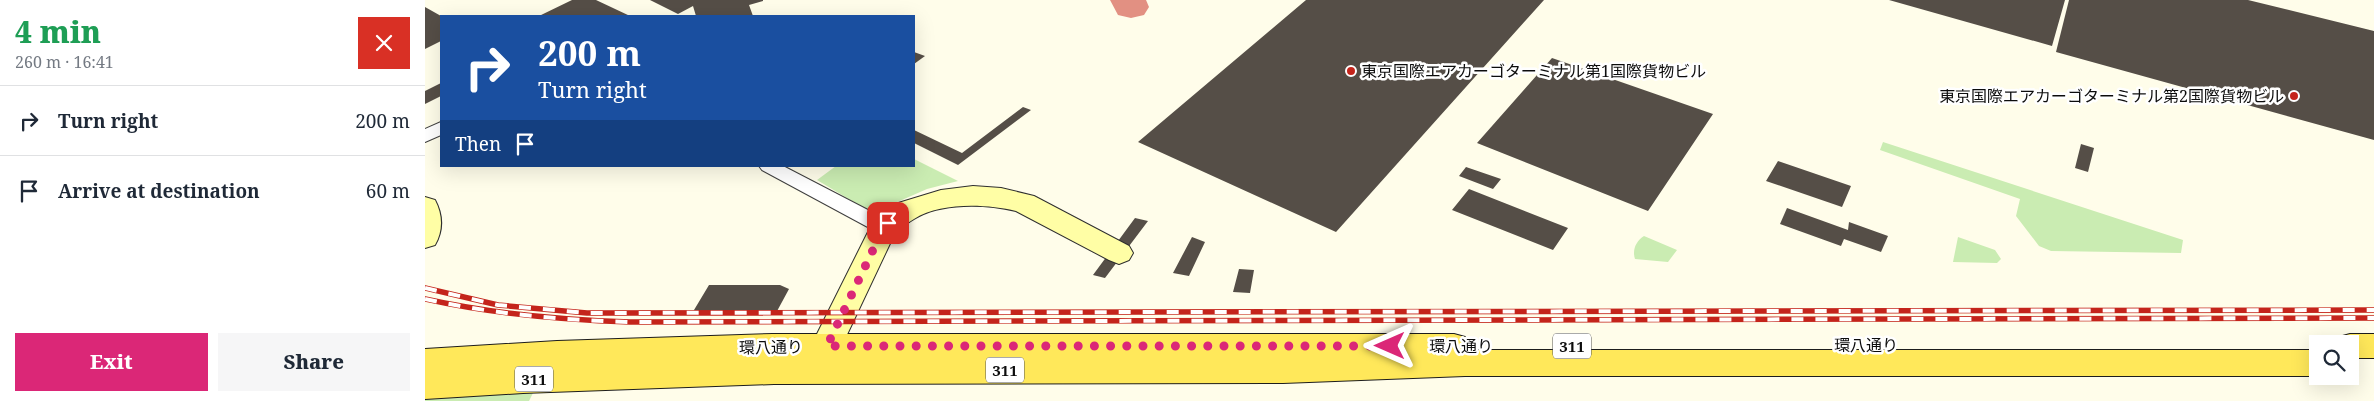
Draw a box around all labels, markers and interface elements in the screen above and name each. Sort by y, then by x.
text: 4 min [15,11,101,52]
button: close [358,17,410,69]
text: 200 m [538,29,641,76]
icon: right [455,35,520,100]
text: 260 m · 16:41 [15,51,114,73]
place label: 東京国際エアカーゴターミナル第1国際貨物ビル [1361,60,1706,82]
marker: 東京国際エアカーゴターミナル第1国際貨物ビル [1345,65,1357,77]
text: Turn right [538,74,647,104]
place label: 東京国際エアカーゴターミナル第2国際貨物ビル [1939,85,2284,107]
marker: 東京国際エアカーゴターミナル第2国際貨物ビル [2288,90,2300,102]
icon: right [15,107,43,135]
text: Turn right [58,108,158,134]
text: 200 m [355,108,410,134]
icon: arrive [511,130,539,158]
text: Then [455,131,501,157]
icon: arrive [15,177,43,205]
text: Arrive at destination [58,178,260,204]
text: 60 m [366,178,410,204]
pin [867,202,909,244]
icon: arrive [874,209,902,237]
position arrow [1363,319,1415,371]
button: Exit [15,333,208,391]
button: Share [218,333,410,391]
road number: 311 [1553,334,1591,358]
street label: 環八通り [1834,334,1898,356]
street label: 環八通り [739,335,803,359]
street label: 環八通り [1429,335,1493,357]
map controls [2309,335,2359,385]
button: search [2309,335,2359,385]
road number: 311 [986,358,1024,382]
road number: 311 [515,366,553,392]

